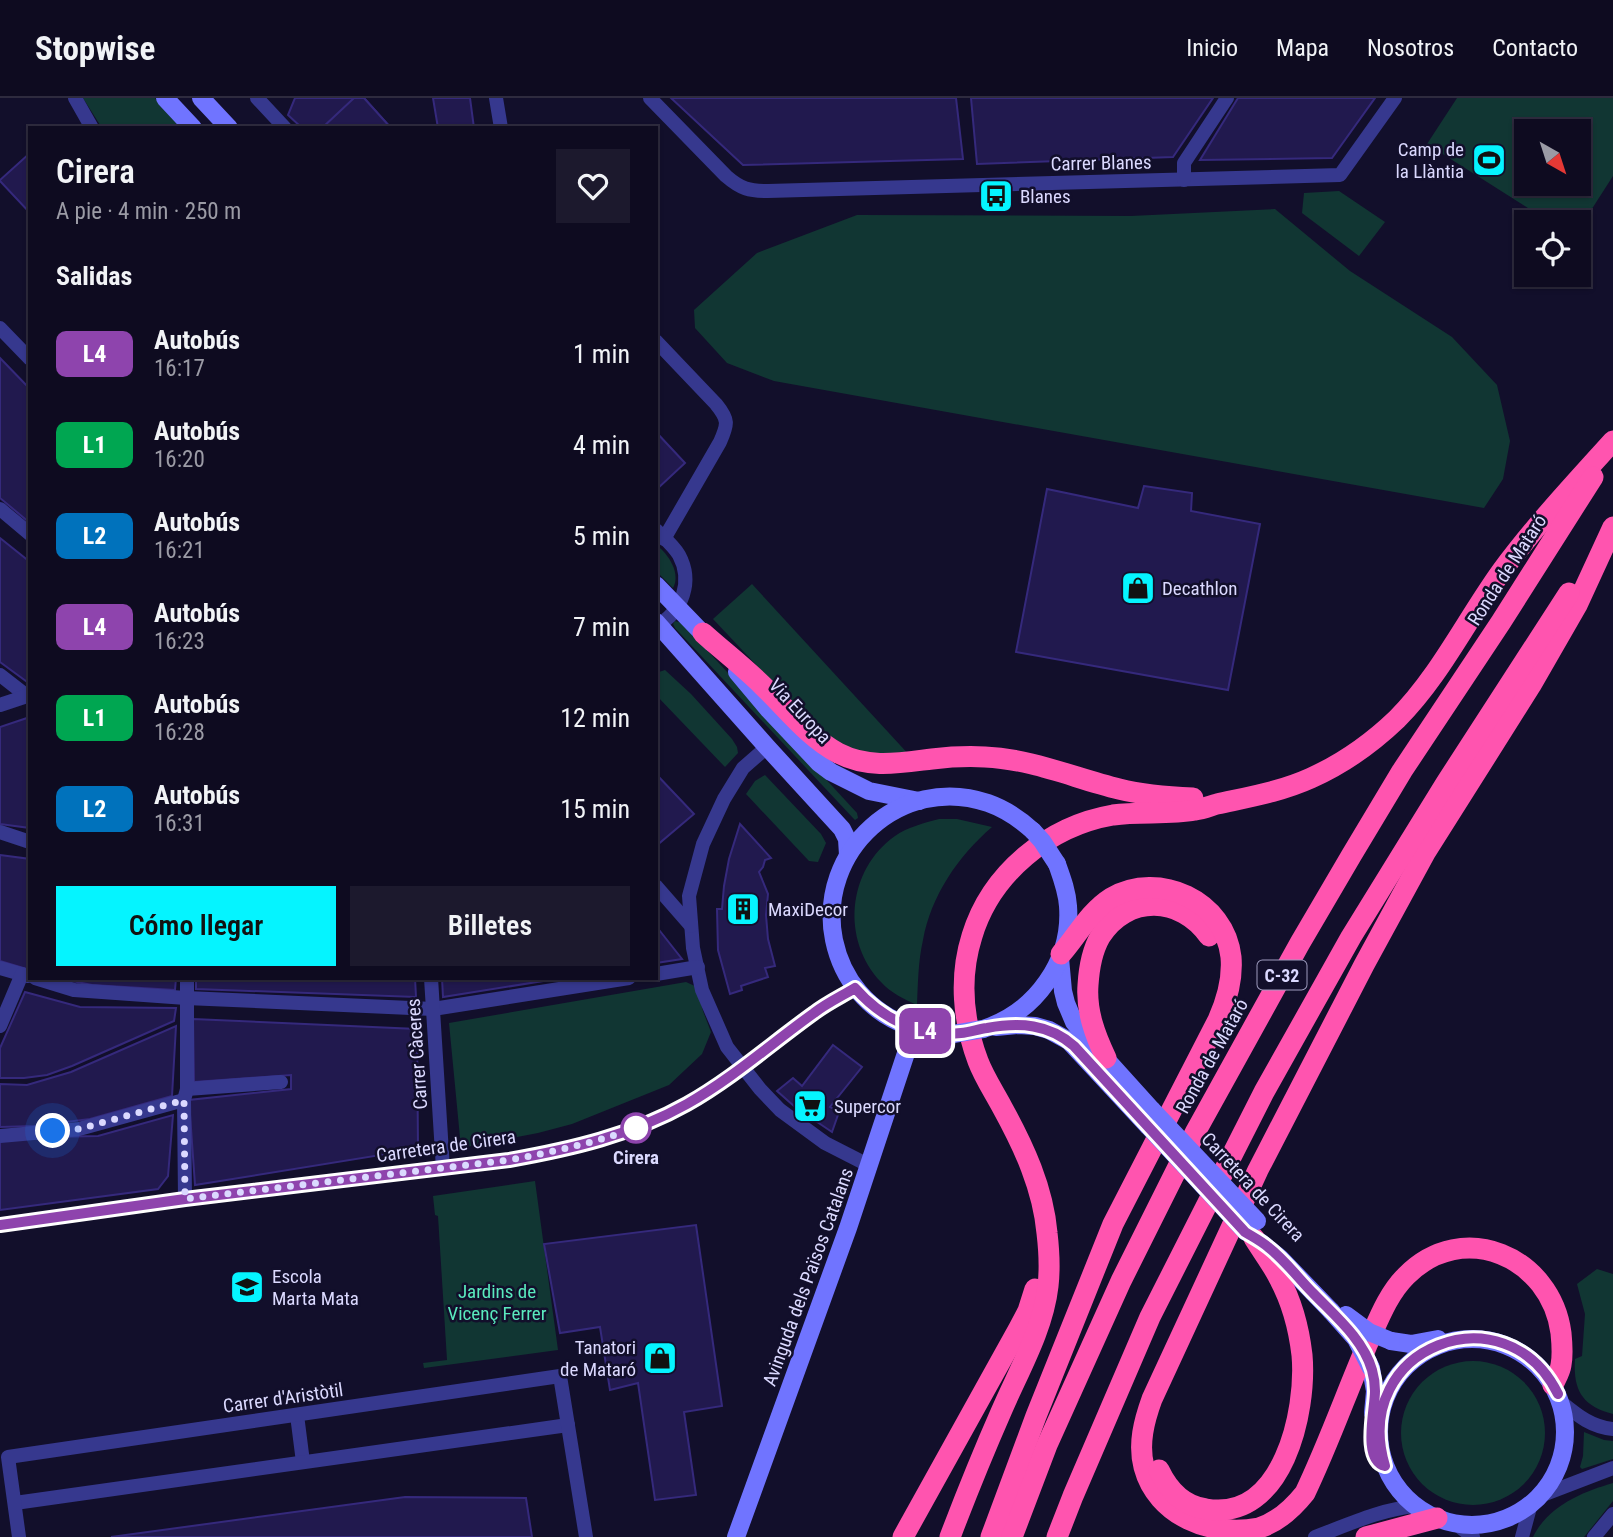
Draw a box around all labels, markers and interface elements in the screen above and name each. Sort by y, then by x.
text: Stopwise [35,29,155,68]
text: Inicio [1186,34,1238,62]
text: Mapa [1276,34,1329,62]
text: Nosotros [1367,34,1454,62]
text: Contacto [1492,34,1578,62]
north arrow [1514,119,1591,196]
map controls [1514,119,1591,287]
place label: Camp de la Llàntia [1395,138,1464,183]
sports icon: Camp de la Llàntia [1470,141,1508,179]
button: heart [556,149,630,223]
street label: Carrer Blanes [1050,151,1152,175]
text: Cirera [56,152,135,191]
bus stop icon: Blanes [977,177,1015,215]
place label: Blanes [1020,185,1071,208]
text: A pie · 4 min · 250 m [56,198,241,225]
button: locate [1514,210,1591,287]
text: Salidas [56,261,132,291]
text: Autobús [154,325,240,355]
text: 1 min [573,339,630,369]
text: L4 [83,340,106,368]
text: 16:17 [154,355,205,382]
text: Autobús [154,416,240,446]
text: 4 min [573,430,630,460]
text: L1 [83,431,106,459]
text: 16:20 [154,446,205,473]
text: Autobús [154,507,240,537]
street label: Ronda de Mataró [1463,510,1551,630]
text: 5 min [573,521,630,551]
text: L2 [83,522,106,550]
text: 16:21 [154,537,205,564]
shop icon: Decathlon [1119,569,1157,607]
place label: Decathlon [1162,577,1238,600]
text: Autobús [154,598,240,628]
text: 7 min [573,612,630,642]
text: L4 [83,613,106,641]
text: 16:23 [154,628,205,655]
street label: Via Europa [764,674,836,748]
text: Autobús [154,689,240,719]
text: 12 min [560,703,630,733]
text: L1 [83,704,106,732]
text: 16:28 [154,719,205,746]
text: Autobús [154,780,240,810]
text: 15 min [560,794,630,824]
text: L2 [83,795,106,823]
text: 16:31 [154,810,205,837]
button: Cómo llegar [56,886,336,966]
button: Billetes [350,886,630,966]
building icon: MaxiDecor [724,890,762,928]
place label: MaxiDecor [768,898,848,921]
road number: C-32 [1258,960,1306,990]
street label: Ronda de Mataró [1171,995,1253,1117]
street label: Carrer Càceres [402,998,432,1110]
line badge: L4 [894,1008,956,1054]
text: L4 [913,1017,937,1045]
supermarket icon: Supercor [791,1087,829,1125]
place label: Supercor [834,1095,901,1118]
your location [35,1113,70,1148]
marker: Cirera [621,1113,651,1143]
street label: Carretera de Cirera [375,1125,517,1167]
street label: Carretera de Cirera [1197,1128,1309,1246]
place label: Cirera [613,1146,659,1169]
street label: Avinguda dels Països Catalans [758,1165,858,1389]
place label: Escola Marta Mata [272,1265,359,1310]
school or university icon: Escola Marta Mata [228,1268,266,1306]
park label: Jardins de Vicenç Ferrer [448,1280,547,1325]
place label: Tanatori de Mataró [560,1336,636,1381]
shop icon: Tanatori de Mataró [641,1339,679,1377]
street label: Carrer d'Aristòtil [221,1378,345,1418]

